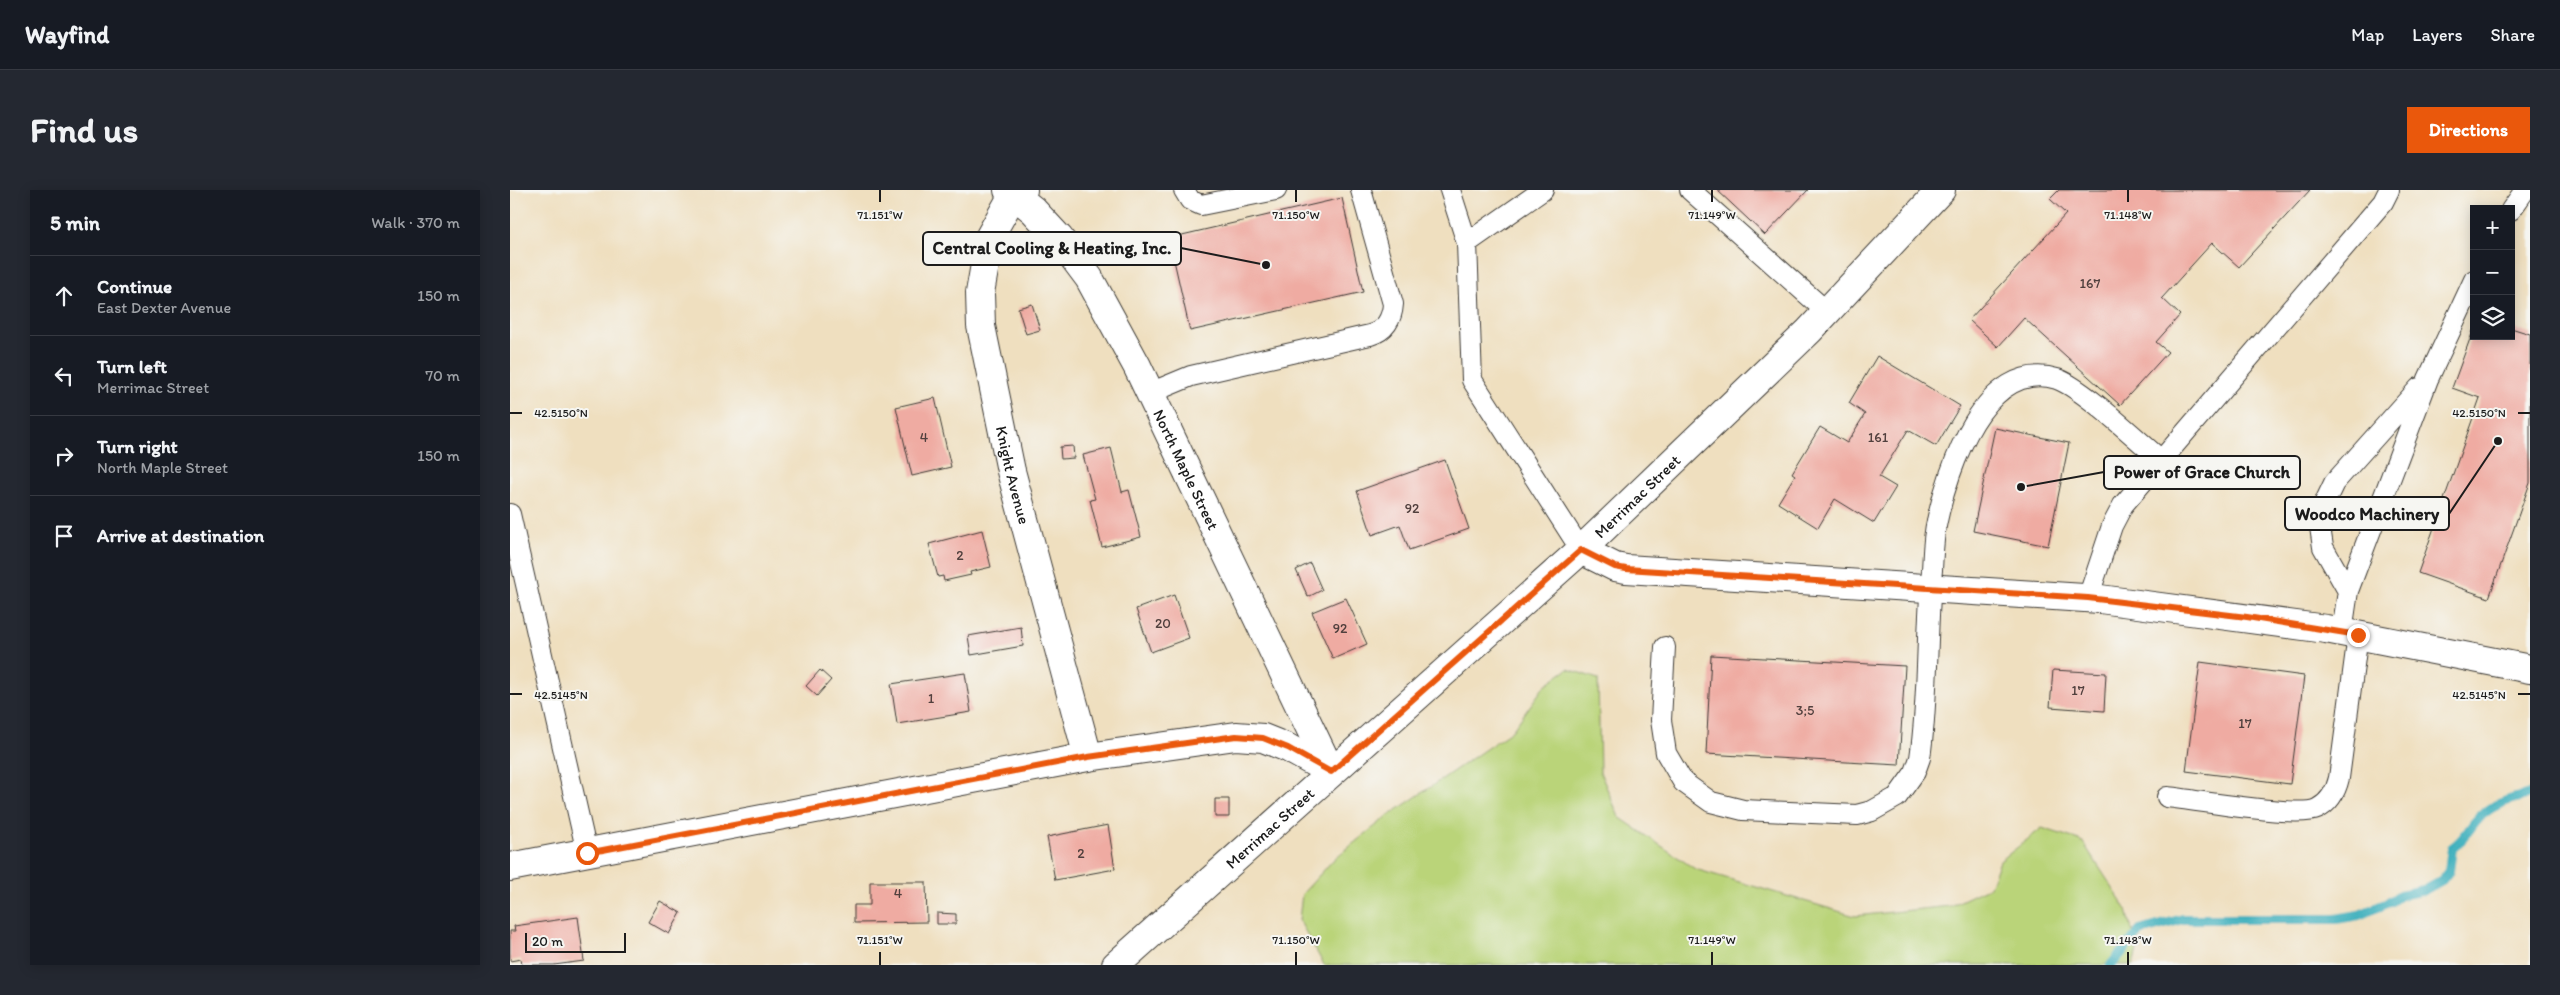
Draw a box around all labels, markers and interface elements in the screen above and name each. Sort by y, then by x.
text: Wayfind [25,20,109,49]
text: Map [2351,24,2384,46]
text: Layers [2412,24,2462,46]
text: Share [2490,24,2535,46]
button: Directions [2407,107,2530,153]
text: Find us [30,109,138,151]
map controls [2470,205,2515,340]
button: + [2470,205,2515,250]
text: 71.151°W [857,208,903,222]
text: 71.150°W [1272,208,1320,222]
text: 71.149°W [1688,208,1736,222]
text: 71.148°W [2104,208,2152,222]
text: 5 min [50,210,100,235]
text: Walk · 370 m [371,213,460,232]
callout: Central Cooling & Heating, Inc. [923,232,1181,265]
text: Central Cooling & Heating, Inc. [933,237,1171,259]
button: − [2470,250,2515,295]
text: Continue [97,275,172,298]
house number: 167 [2080,275,2100,292]
icon: ahead [50,282,78,310]
text: 150 m [417,286,460,305]
button: layers [2470,295,2515,340]
text: East Dexter Avenue [97,298,231,317]
text: Turn left [97,355,167,378]
icon: left [50,362,78,390]
text: 70 m [425,366,460,385]
text: Merrimac Street [97,378,209,397]
text: 42.5150°N [534,406,588,420]
street label: North Maple Street [1150,406,1223,533]
text: 42.5150°N [2452,406,2506,420]
street label: Knight Avenue [992,424,1034,526]
house number: 4 [920,429,929,446]
house number: 161 [1868,429,1889,446]
text: Turn right [97,435,178,458]
icon: right [50,442,78,470]
text: 150 m [417,446,460,465]
street label: Merrimac Street [1590,450,1684,542]
callout: Power of Grace Church [2104,456,2300,489]
text: North Maple Street [97,458,228,477]
text: Power of Grace Church [2114,461,2291,483]
callout: Woodco Machinery [2285,497,2449,530]
house number: 92 [1405,500,1420,517]
text: Woodco Machinery [2295,503,2440,525]
icon: arrive [50,522,78,550]
text: Arrive at destination [97,524,264,547]
house number: 2 [956,547,964,564]
house number: 20 [1155,615,1171,632]
house number: 92 [1333,620,1348,637]
route end [2347,624,2370,647]
house number: 17 [2071,682,2085,699]
text: 42.5145°N [534,688,588,702]
text: 42.5145°N [2452,688,2506,702]
house number: 1 [928,690,935,707]
house number: 3;5 [1796,702,1814,719]
house number: 17 [2238,715,2252,732]
street label: Merrimac Street [1221,783,1318,872]
route start [576,842,599,865]
house number: 2 [1077,845,1085,862]
house number: 4 [894,885,903,902]
scale bar [525,930,626,953]
text: 20 m [532,933,563,950]
text: 71.151°W [857,933,903,947]
text: 71.150°W [1272,933,1320,947]
text: 71.149°W [1688,933,1736,947]
text: 71.148°W [2104,933,2152,947]

